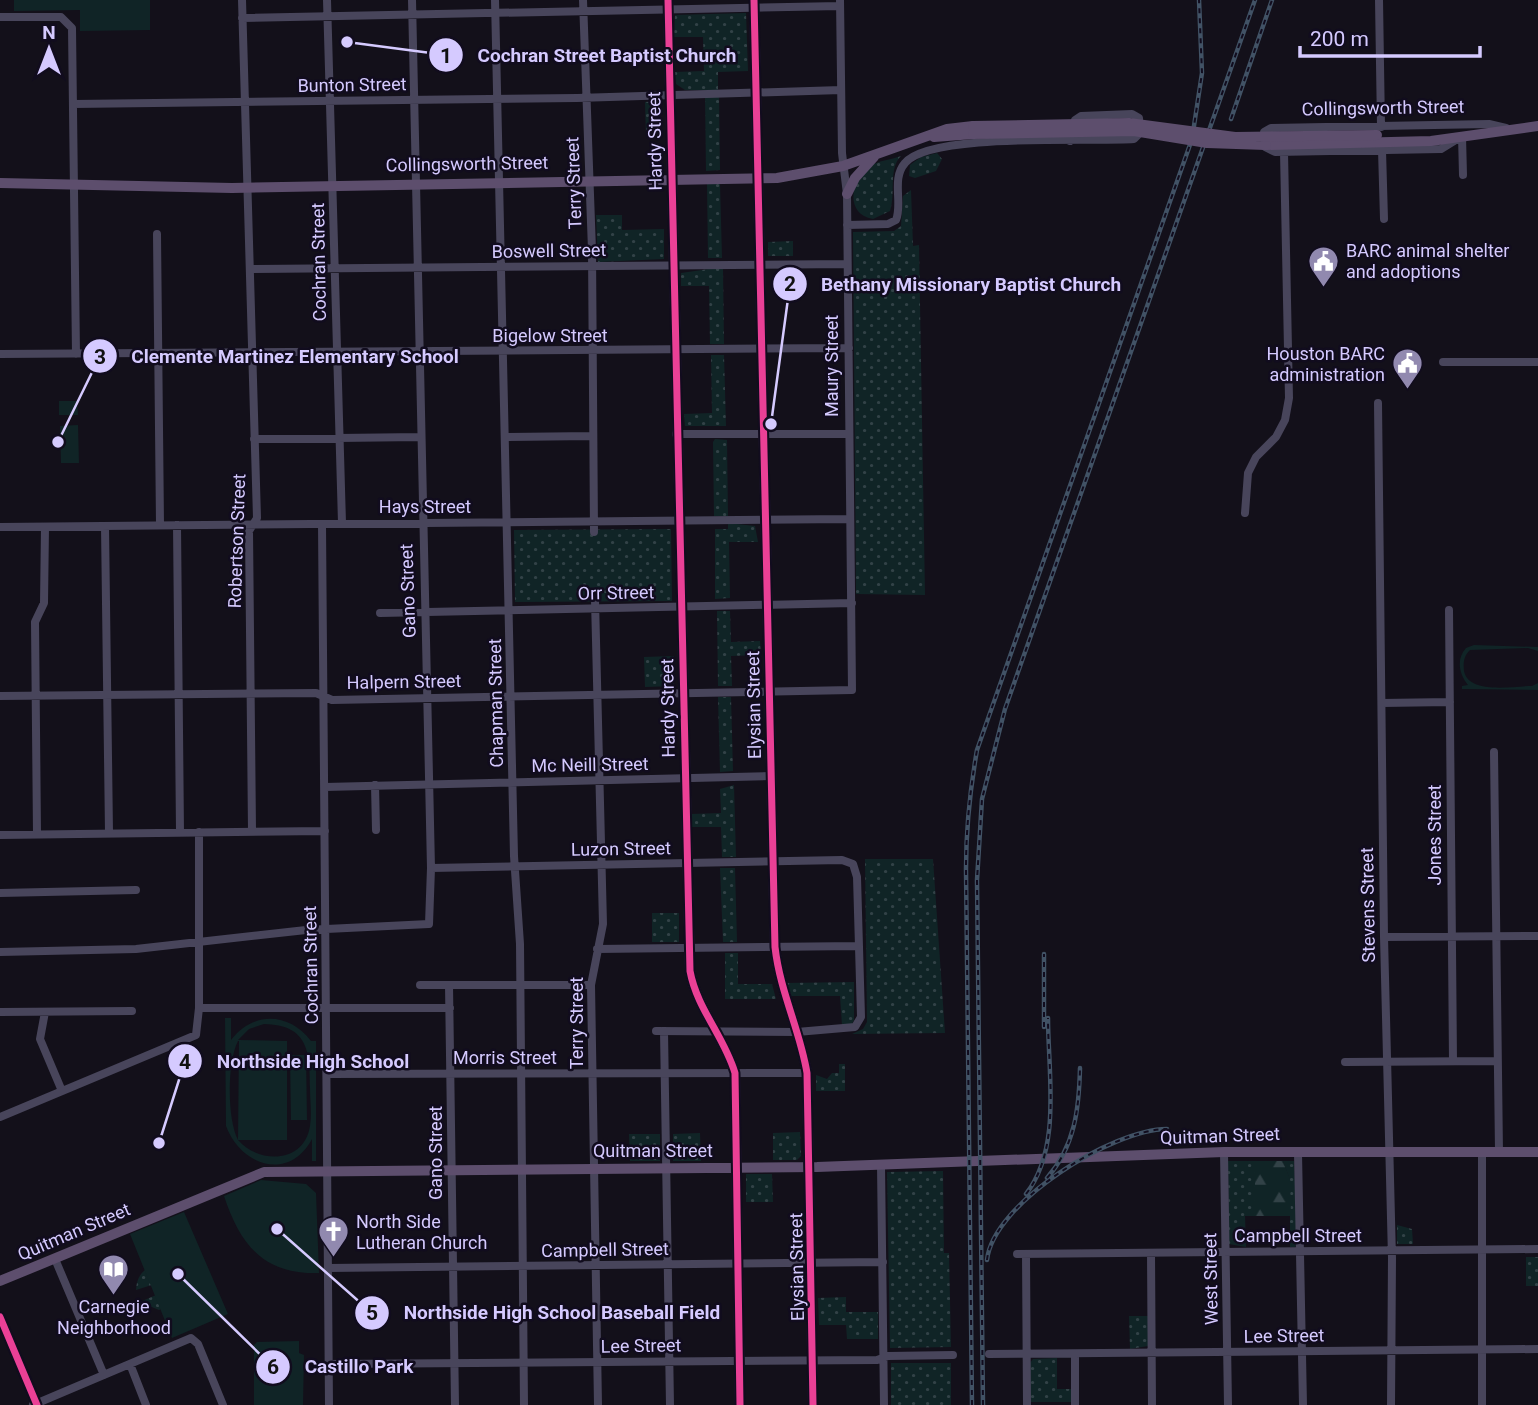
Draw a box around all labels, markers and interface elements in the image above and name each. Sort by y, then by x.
north arrow [14,14,84,84]
scale bar [1300,14,1480,58]
text: N [42,21,56,44]
text: 200 m [1310,27,1369,51]
callout: Cochran Street Baptist Church [428,35,750,75]
text: 1 [440,44,452,68]
text: Cochran Street Baptist Church [478,44,736,67]
street label: Bunton Street [297,73,407,96]
street label: Hardy Street [643,91,666,191]
street label: Collingsworth Street [1302,96,1465,119]
street label: Terry Street [561,136,586,229]
street label: Collingsworth Street [386,152,549,175]
street label: Cochran Street [307,202,330,322]
street label: Boswell Street [492,239,607,262]
place label: BARC animal shelter and adoptions [1346,240,1509,282]
public building icon: BARC animal shelter and adoptions [1306,244,1340,288]
callout: Bethany Missionary Baptist Church [772,264,1135,304]
text: 2 [784,272,796,296]
text: Bethany Missionary Baptist Church [821,273,1121,296]
street label: Maury Street [821,315,842,417]
street label: Bigelow Street [492,325,608,346]
callout: Clemente Martinez Elementary School [83,336,473,376]
place label: Houston BARC administration [1267,343,1385,385]
text: 3 [94,345,106,369]
text: Clemente Martinez Elementary School [131,345,459,368]
public building icon: Houston BARC administration [1391,347,1425,391]
street label: Robertson Street [224,473,249,609]
street label: Hays Street [379,496,471,517]
street label: Gano Street [395,543,420,638]
street label: Orr Street [578,581,655,604]
street label: Chapman Street [484,638,507,768]
street label: Elysian Street [742,650,765,759]
street label: Hardy Street [656,658,679,758]
street label: Halpern Street [346,670,462,693]
street label: Mc Neill Street [531,753,649,776]
street label: Jones Street [1424,784,1445,885]
street label: Luzon Street [571,837,671,860]
street label: Stevens Street [1356,847,1379,963]
street label: Cochran Street [299,905,322,1025]
street label: Terry Street [566,977,587,1069]
callout: Northside High School [168,1041,423,1081]
street label: Morris Street [453,1047,557,1068]
text: 4 [179,1050,191,1074]
text: Northside High School [217,1050,409,1073]
street label: Gano Street [425,1106,446,1200]
street label: Quitman Street [1160,1123,1280,1148]
street label: Quitman Street [593,1140,713,1161]
street label: Quitman Street [14,1198,133,1265]
place label: North Side Lutheran Church [356,1211,487,1253]
street label: Elysian Street [785,1212,808,1321]
church icon: North Side Lutheran Church [316,1215,350,1259]
street label: Campbell Street [1234,1225,1362,1246]
street label: West Street [1199,1233,1222,1325]
street label: Campbell Street [541,1238,669,1261]
library icon: Carnegie Neighborhood [97,1252,131,1296]
callout: Northside High School Baseball Field [355,1293,734,1333]
place label: Carnegie Neighborhood [57,1296,171,1338]
text: 5 [366,1301,378,1325]
text: Northside High School Baseball Field [404,1301,720,1324]
street label: Lee Street [1243,1324,1325,1347]
street label: Lee Street [600,1334,682,1357]
callout: Castillo Park [256,1347,427,1387]
text: 6 [267,1355,279,1379]
text: Castillo Park [305,1355,414,1378]

